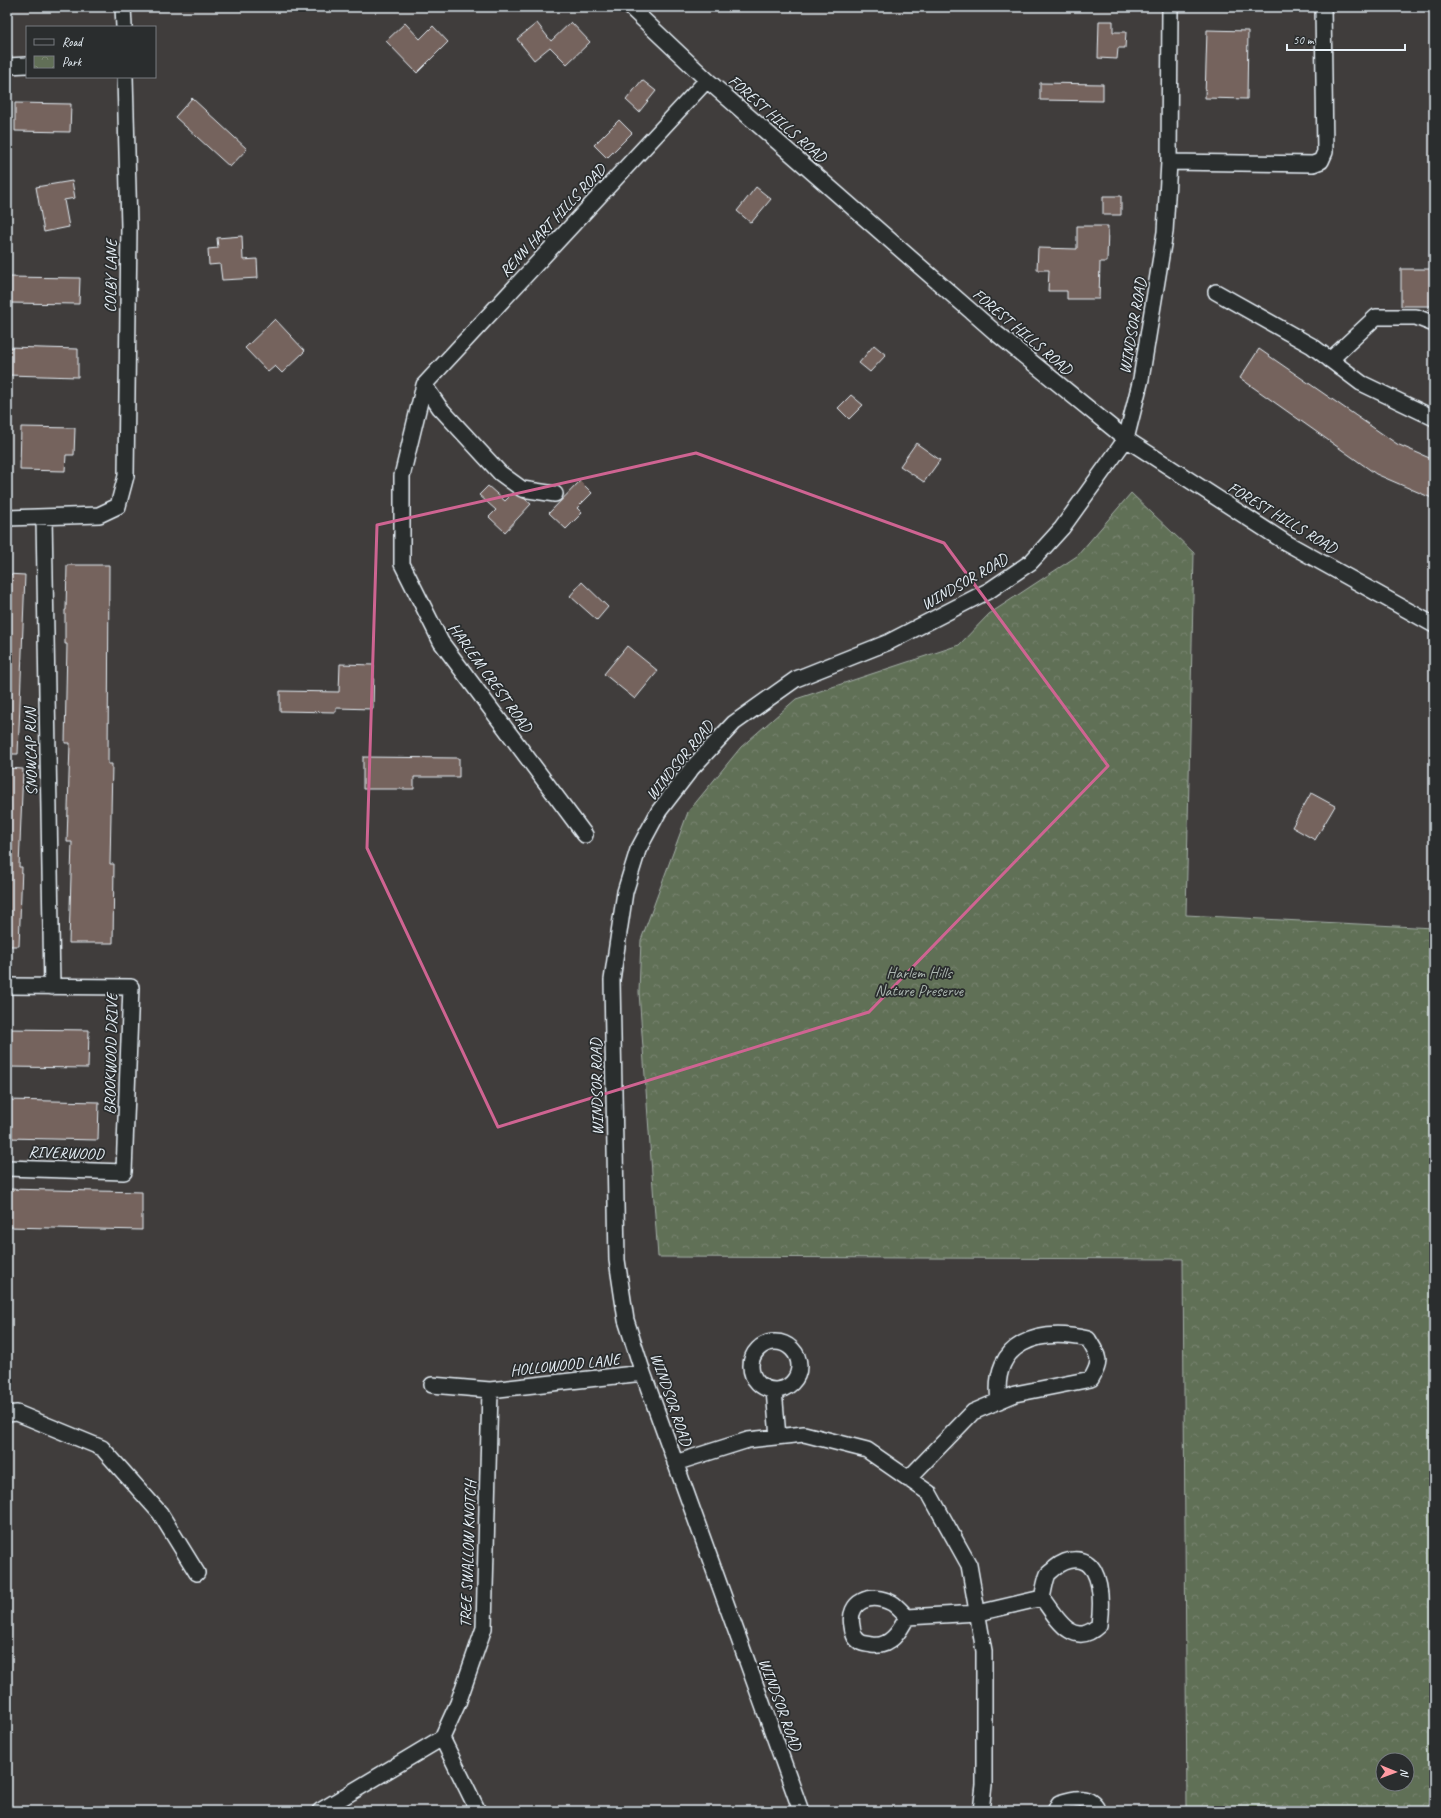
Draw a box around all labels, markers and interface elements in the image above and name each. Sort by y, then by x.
legend [26,26,156,78]
scale bar [1287,26,1405,52]
text: 50 m [1293,32,1315,48]
text: Road [62,34,84,50]
text: Park [62,54,83,70]
street label: FOREST HILLS ROAD [724,71,832,168]
street label: RENN HART HILLS ROAD [495,159,611,281]
street label: COLBY LANE [100,237,122,313]
street label: WINDSOR ROAD [1115,275,1152,375]
street label: FOREST HILLS ROAD [969,284,1077,380]
street label: FOREST HILLS ROAD [1224,477,1342,559]
street label: WINDSOR ROAD [918,548,1013,615]
street label: HARLEM CREST ROAD [444,619,538,738]
street label: SNOWCAP RUN [20,705,42,796]
street label: WINDSOR ROAD [642,715,719,804]
park label: Harlem Hills Nature Preserve [875,963,965,1001]
street label: BROOKWOOD DRIVE [100,991,122,1115]
street label: WINDSOR ROAD [586,1037,608,1135]
street label: RIVERWOOD [28,1142,106,1164]
street label: HOLLOWOOD LANE [509,1349,623,1381]
street label: WINDSOR ROAD [646,1350,697,1450]
street label: TREE SWALLOW KNOTCH [455,1477,481,1628]
street label: WINDSOR ROAD [754,1656,807,1755]
north arrow [1375,1752,1415,1792]
text: N [1398,1769,1412,1778]

